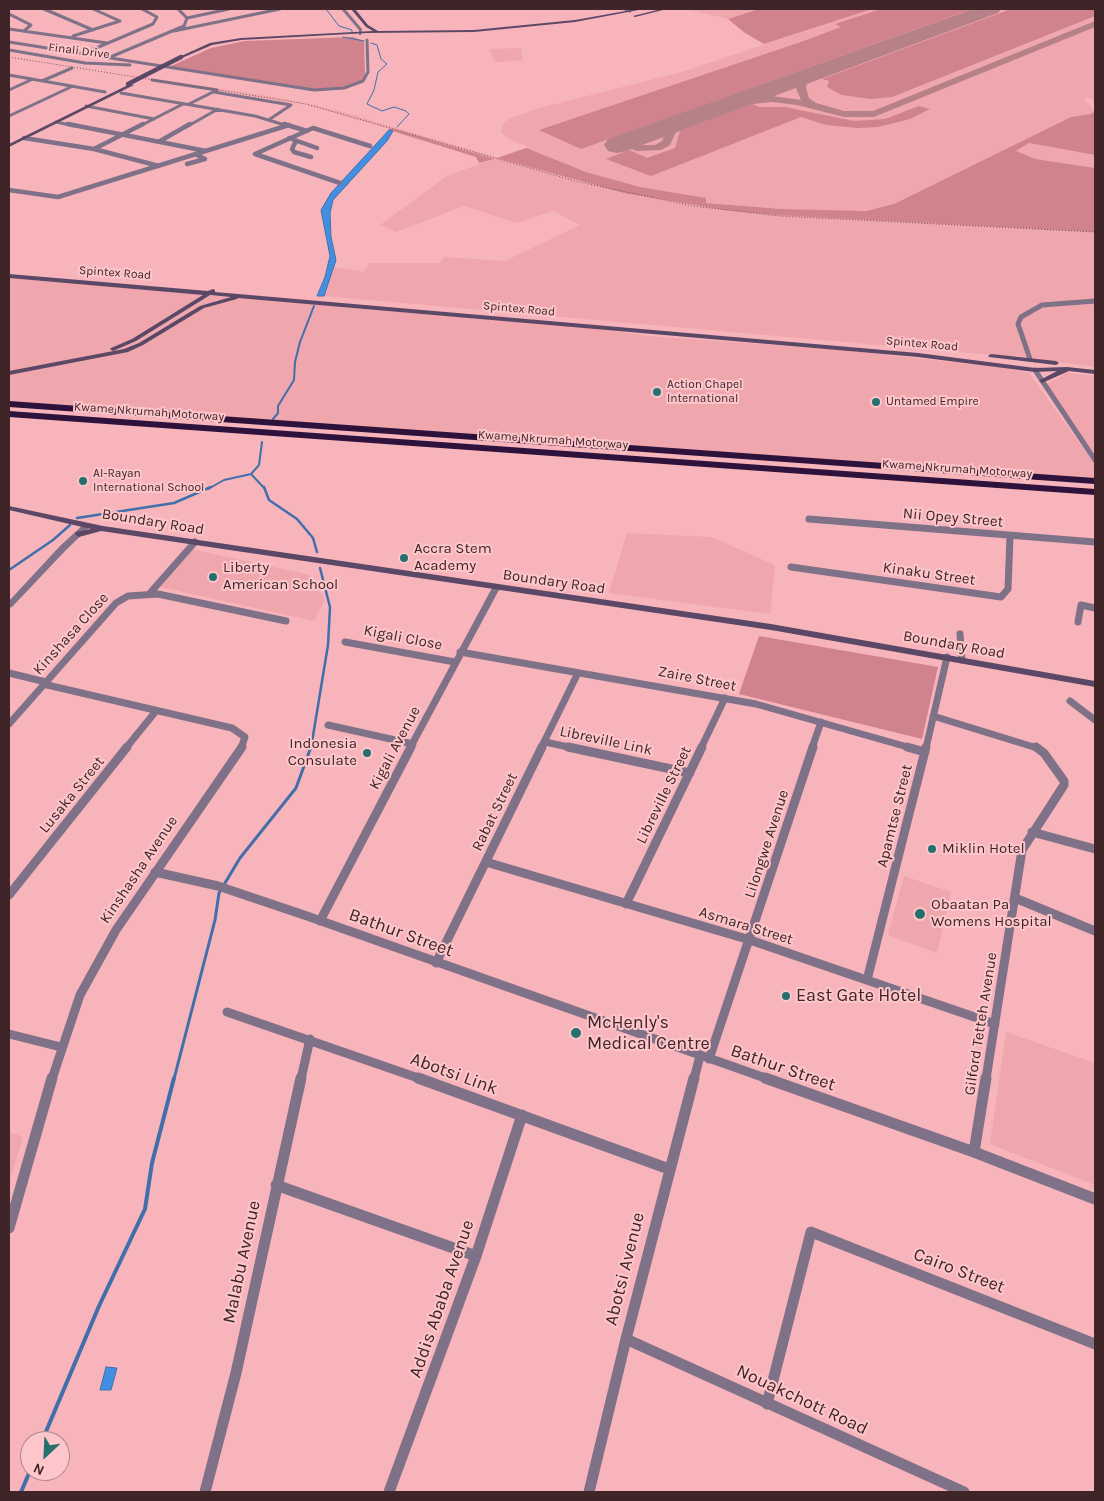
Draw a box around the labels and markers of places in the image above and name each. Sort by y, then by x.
place label: Action Chapel International [667,378,743,406]
marker: Action Chapel International [651,386,663,398]
place label: Untamed Empire [886,395,979,409]
marker: Untamed Empire [870,396,882,408]
place label: Al-Rayan International School [93,467,204,495]
marker: Al-Rayan International School [77,475,89,487]
place label: Accra Stem Academy [414,540,492,575]
marker: Accra Stem Academy [398,552,410,564]
place label: Liberty American School [223,559,338,594]
marker: Liberty American School [207,571,219,583]
place label: Indonesia Consulate [288,735,357,770]
marker: Indonesia Consulate [361,747,373,759]
place label: Miklin Hotel [942,840,1025,858]
marker: Miklin Hotel [926,843,938,855]
place label: Obaatan Pa Womens Hospital [931,896,1052,931]
marker: Obaatan Pa Womens Hospital [913,907,927,921]
place label: East Gate Hotel [796,985,921,1007]
marker: East Gate Hotel [780,990,792,1002]
place label: McHenly's Medical Centre [587,1012,710,1054]
marker: McHenly's Medical Centre [569,1026,583,1040]

